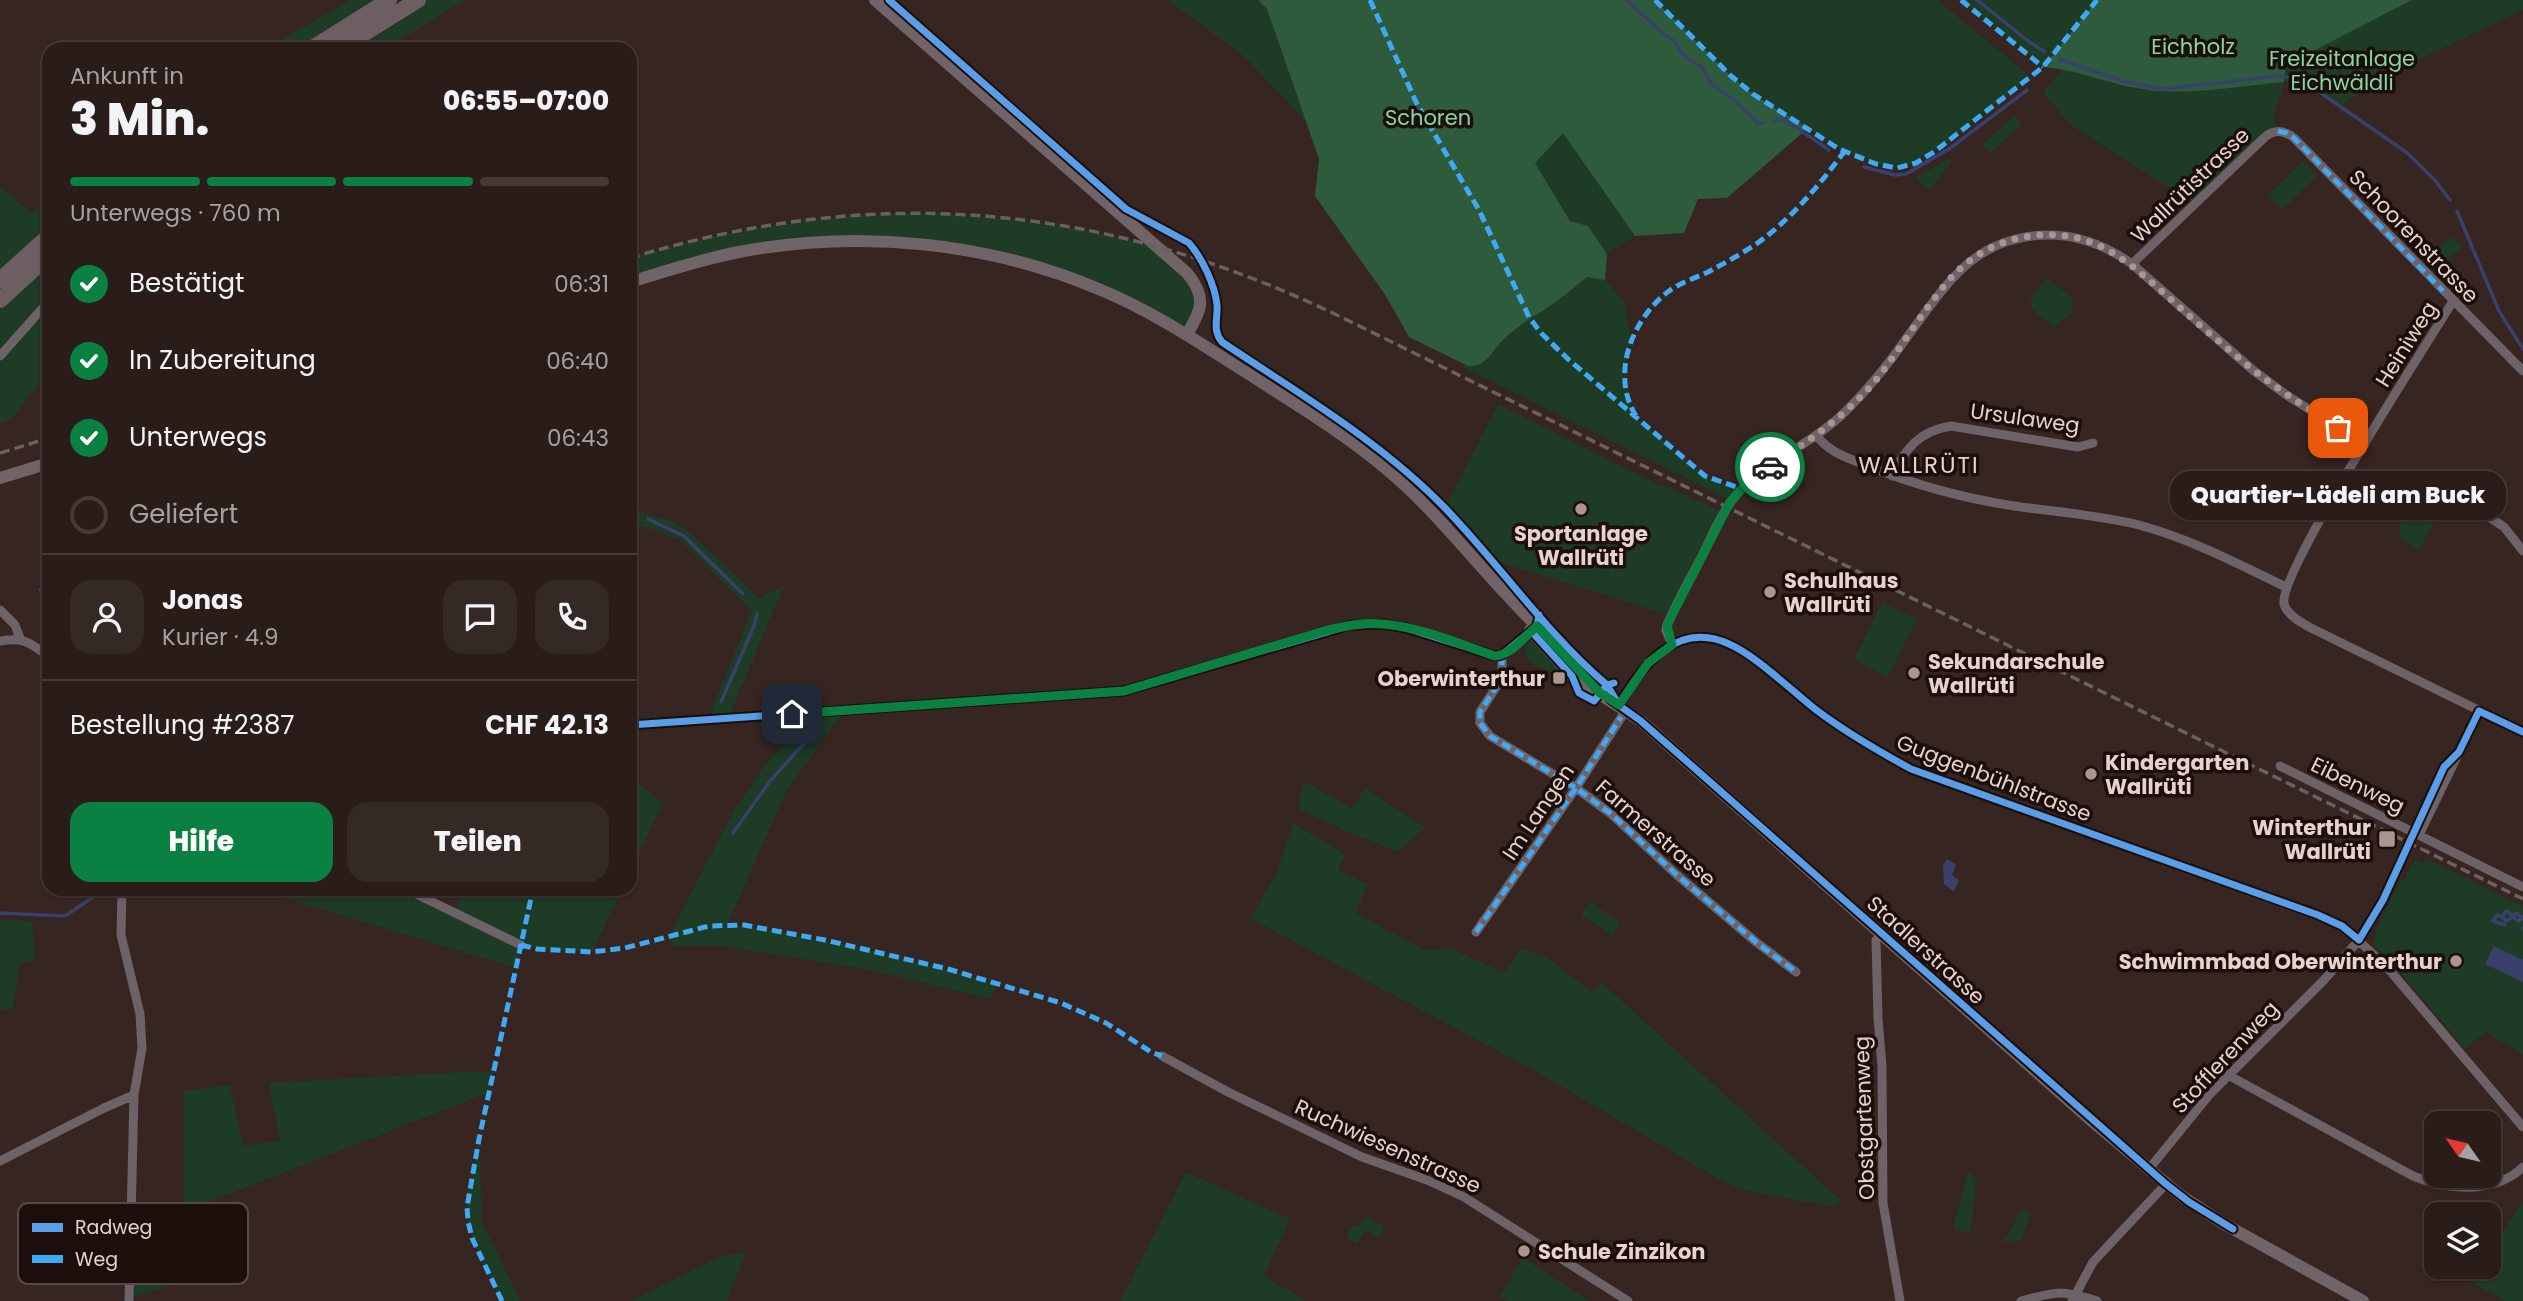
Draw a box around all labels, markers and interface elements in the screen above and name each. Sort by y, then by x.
park label: Eichholz [2151,32,2235,61]
park label: Freizeitanlage Eichwäldli [2269,44,2415,97]
text: Ankunft in [70,60,184,92]
text: 06:55–07:00 [443,83,609,119]
text: 3 Min. [70,87,209,151]
park label: Schoren [1385,103,1471,132]
street label: Wallrütistrasse [2124,121,2256,249]
street label: Schoorenstrasse [2343,163,2485,309]
text: Unterwegs · 760 m [70,197,281,229]
icon: check [70,265,108,303]
text: Bestätigt [129,265,245,301]
text: 06:31 [554,268,609,300]
street label: Heiniweg [2368,296,2444,392]
icon: check [70,342,108,380]
text: In Zubereitung [129,342,316,378]
text: 06:40 [546,345,609,377]
street label: Ursulaweg [1968,396,2082,440]
pin [2308,398,2368,458]
icon: bag [2319,409,2357,447]
icon: check [70,419,108,457]
text: Unterwegs [129,419,267,455]
text: 06:43 [547,422,609,454]
courier [1735,432,1805,502]
icon: car [1751,448,1789,486]
district label: WALLRÜTI [1858,449,1980,481]
callout: Quartier-Lädeli am Buck [2170,470,2506,519]
text: Quartier-Lädeli am Buck [2191,479,2485,511]
text: Geliefert [129,496,238,532]
marker: Sportanlage Wallrüti [1573,501,1589,517]
place label: Sportanlage Wallrüti [1514,519,1648,572]
place label: Schulhaus Wallrüti [1784,566,1898,619]
button: person [70,580,144,654]
button: chat [443,580,517,654]
button: phone [535,580,609,654]
text: Jonas [162,582,243,618]
marker: Schulhaus Wallrüti [1762,584,1778,600]
text: Kurier · 4.9 [162,621,279,653]
place label: Sekundarschule Wallrüti [1928,647,2105,700]
place label: Oberwinterthur [1378,664,1545,693]
marker: Sekundarschule Wallrüti [1906,665,1922,681]
marker: Oberwinterthur [1551,670,1567,686]
pin [762,684,822,744]
icon: home [773,695,811,733]
text: Bestellung #2387 [70,707,295,743]
text: CHF 42.13 [485,707,609,743]
street label: Guggenbühlstrasse [1892,727,2096,829]
place label: Kindergarten Wallrüti [2105,748,2249,801]
street label: Eibenweg [2306,750,2410,820]
street label: Im Langen [1495,758,1581,866]
marker: Kindergarten Wallrüti [2083,766,2099,782]
street label: Farmerstrasse [1590,773,1722,893]
button: Hilfe [70,802,333,882]
button: Teilen [347,802,609,882]
place label: Winterthur Wallrüti [2252,813,2371,866]
marker: Winterthur Wallrüti [2377,829,2397,849]
street label: Stadlerstrasse [1861,889,1991,1011]
place label: Schwimmbad Oberwinterthur [2119,947,2442,976]
marker: Schwimmbad Oberwinterthur [2448,953,2464,969]
street label: Stofflerenweg [2165,994,2285,1120]
street label: Obstgartenweg [1847,1036,1881,1200]
street label: Ruchwiesenstrasse [1290,1092,1486,1200]
north arrow [2424,1111,2501,1188]
map controls [2424,1111,2501,1279]
button: layers [2424,1202,2501,1279]
legend [18,1203,248,1284]
text: Radweg [75,1214,152,1241]
place label: Schule Zinzikon [1538,1237,1706,1266]
marker: Schule Zinzikon [1516,1243,1532,1259]
text: Weg [75,1246,118,1273]

